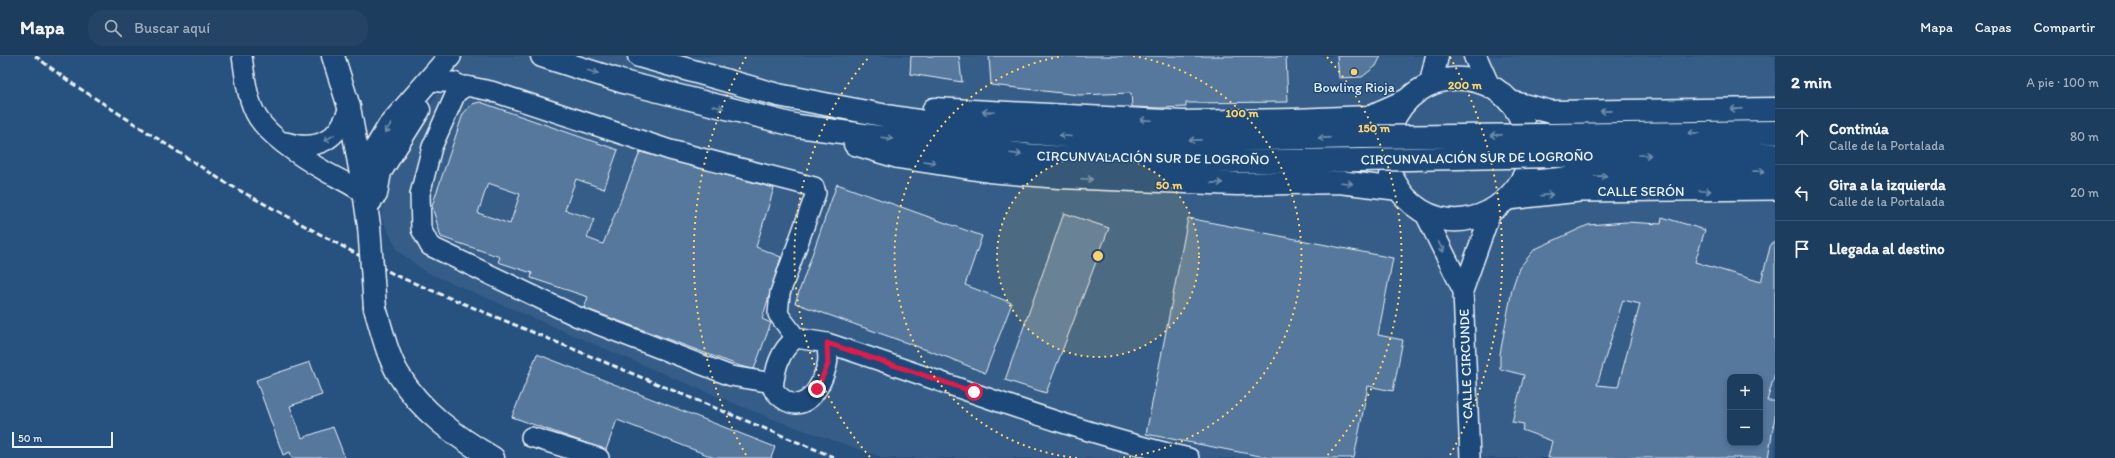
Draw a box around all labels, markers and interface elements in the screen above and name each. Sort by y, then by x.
search box [88,10,368,46]
text: Mapa [20,16,64,39]
icon: search [102,17,124,39]
text: Buscar aquí [134,19,210,37]
text: Mapa [1920,19,1953,36]
text: Capas [1975,19,2012,36]
text: Compartir [2034,19,2095,36]
marker: Bowling Rioja [1349,67,1359,77]
one-way arrow [586,69,599,76]
text: 2 min [1791,72,1831,92]
text: A pie · 100 m [2026,75,2099,90]
text: 200 m [1448,78,1483,92]
place label: Bowling Rioja [1313,79,1395,96]
one-way arrow [711,103,724,111]
one-way arrow [1730,105,1743,113]
text: 100 m [1225,106,1259,120]
one-way arrow [1600,108,1613,115]
one-way arrow [982,109,995,116]
one-way arrow [1139,117,1152,124]
text: Continúa [1829,120,1889,138]
text: 150 m [1358,121,1391,135]
one-way arrow [384,122,392,133]
icon: ahead [1791,126,1813,148]
one-way arrow [1688,129,1701,137]
text: 80 m [2070,129,2099,144]
one-way arrow [1059,132,1072,139]
one-way arrow [1490,132,1503,139]
one-way arrow [880,134,893,142]
one-way arrow [1318,134,1331,142]
one-way arrow [323,135,335,143]
one-way arrow [1189,137,1202,144]
text: Calle de la Portalada [1829,138,1945,153]
street label: CIRCUNVALACIÓN SUR DE LOGROÑO [1036,147,1270,169]
street label: CIRCUNVALACIÓN SUR DE LOGROÑO [1360,147,1594,169]
one-way arrow [1009,150,1022,158]
one-way arrow [1638,151,1651,159]
one-way arrow [923,158,936,166]
one-way arrow [1752,167,1765,175]
one-way arrow [1594,172,1607,180]
one-way arrow [1080,175,1093,182]
text: Gira a la izquierda [1829,176,1946,194]
text: 50 m [1156,178,1183,192]
one-way arrow [1210,179,1223,187]
one-way arrow [1340,179,1353,187]
icon: left [1791,182,1813,204]
street label: CALLE SERÓN [1598,183,1685,200]
text: 20 m [2070,185,2099,200]
one-way arrow [1698,187,1711,195]
one-way arrow [1540,192,1553,199]
text: Calle de la Portalada [1829,194,1945,209]
icon: arrive [1791,238,1813,260]
one-way arrow [1438,240,1445,252]
text: Llegada al destino [1829,240,1945,258]
centre of rings [1091,249,1105,263]
street label: CALLE CIRCUNDE [1456,308,1476,419]
map controls [1727,374,1763,446]
button: + [1727,374,1763,410]
route end [808,380,826,398]
route start [965,383,983,401]
button: − [1727,410,1763,446]
scale bar [12,430,113,449]
text: 50 m [18,432,42,445]

